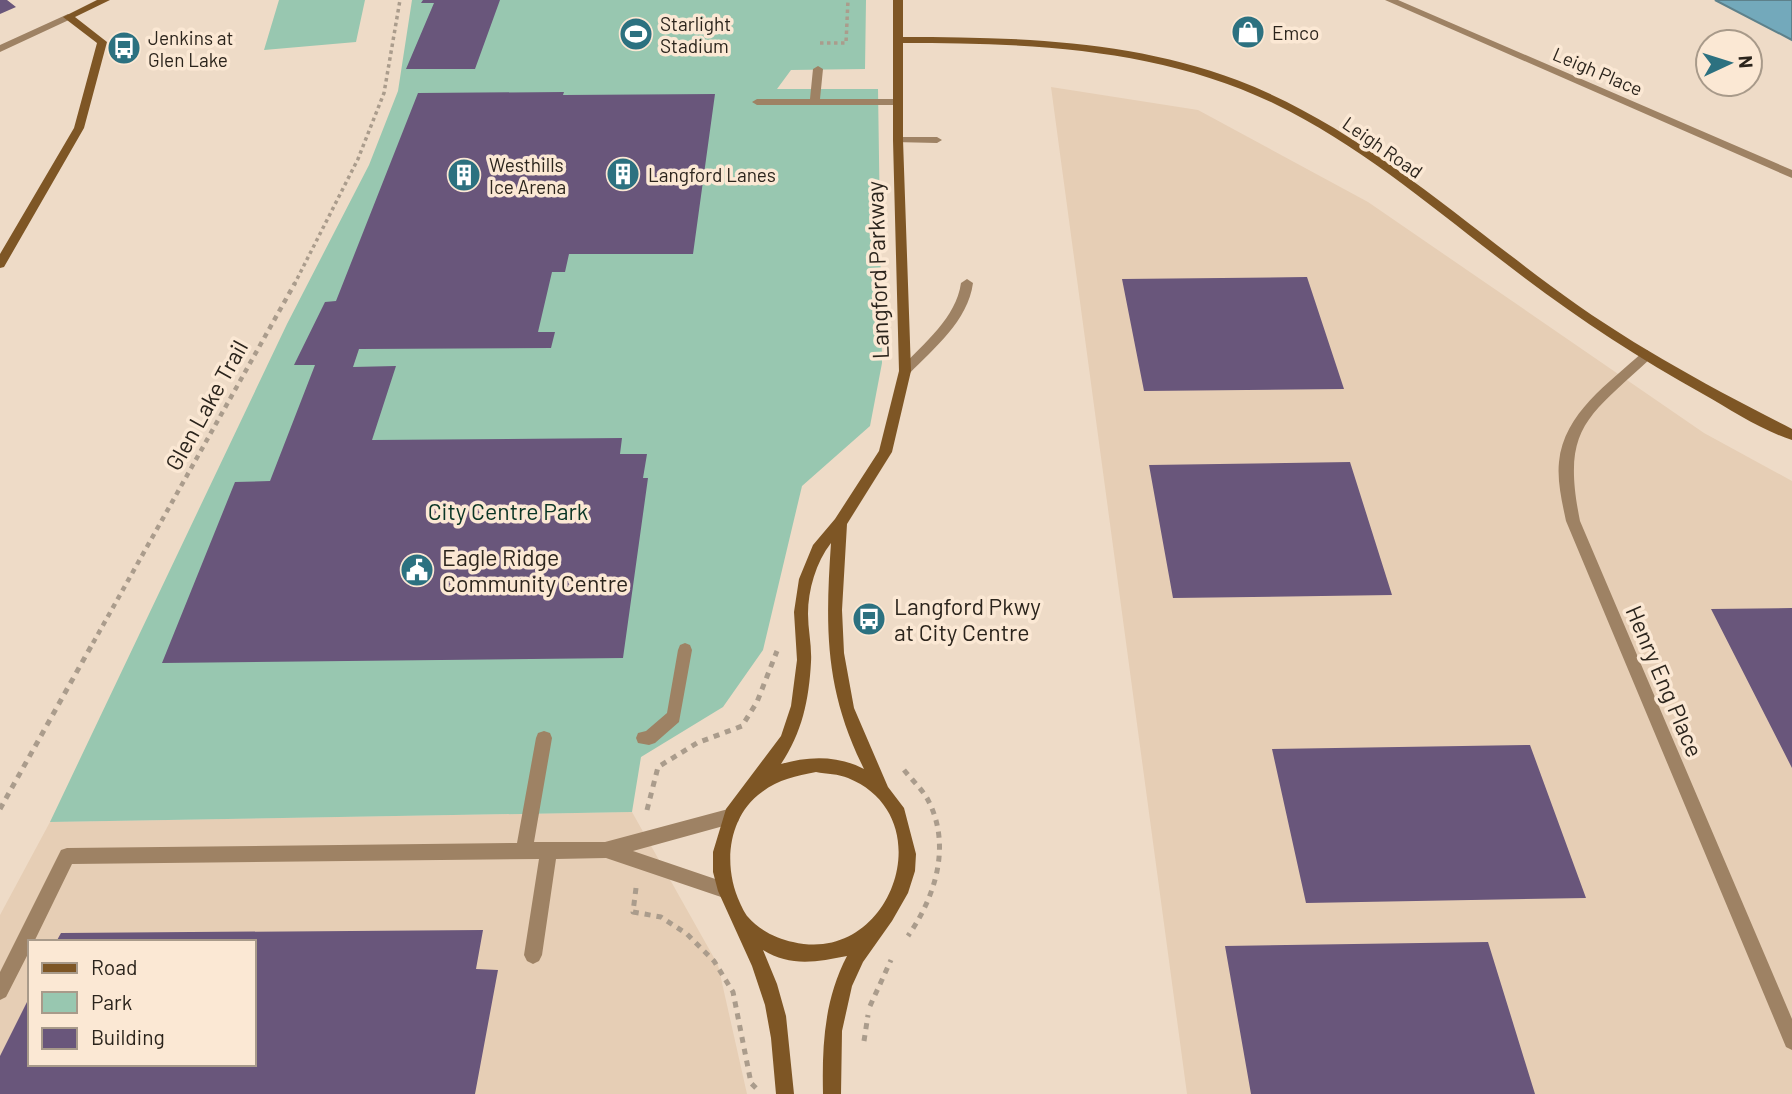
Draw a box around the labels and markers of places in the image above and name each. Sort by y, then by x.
place label: Starlight Stadium [660,12,731,57]
shop icon: Emco [1229,13,1267,51]
sports icon: Starlight Stadium [617,15,655,53]
place label: Emco [1272,21,1319,44]
place label: Jenkins at Glen Lake [148,26,233,71]
bus stop icon: Jenkins at Glen Lake [105,29,143,67]
place label: Westhills Ice Arena [489,153,566,198]
building icon: Langford Lanes [604,155,642,193]
building icon: Westhills Ice Arena [445,156,483,194]
place label: Langford Lanes [648,163,776,186]
place label: Eagle Ridge Community Centre [442,543,628,597]
public building icon: Eagle Ridge Community Centre [398,551,436,589]
place label: Langford Pkwy at City Centre [894,592,1041,646]
bus stop icon: Langford Pkwy at City Centre [850,600,888,638]

